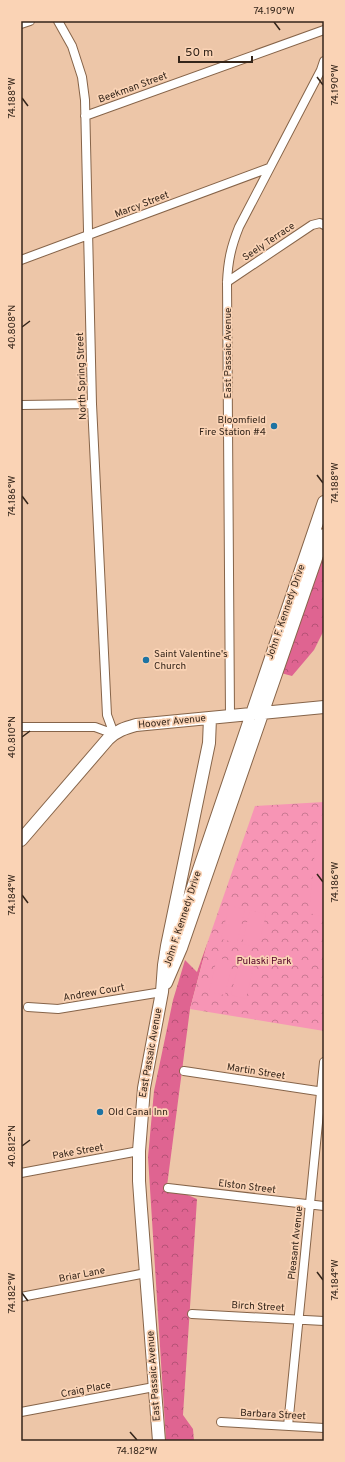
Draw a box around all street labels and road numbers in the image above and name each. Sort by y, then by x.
street label: Beekman Street [97,69,169,106]
street label: Marcy Street [113,189,171,221]
street label: Seely Terrace [240,220,298,264]
street label: East Passaic Avenue [222,308,235,398]
street label: North Spring Street [74,332,90,420]
street label: John F. Kennedy Drive [264,563,308,661]
street label: Hoover Avenue [137,712,207,732]
street label: John F. Kennedy Drive [161,869,205,969]
street label: Andrew Court [62,981,126,1005]
street label: East Passaic Avenue [137,1007,165,1099]
street label: Martin Street [226,1061,286,1083]
street label: Pake Street [51,1141,105,1163]
street label: Elston Street [217,1177,277,1197]
street label: Pleasant Avenue [286,1205,306,1281]
street label: Briar Lane [58,1264,106,1286]
street label: Birch Street [231,1299,285,1315]
street label: East Passaic Avenue [144,1330,164,1422]
street label: Craig Place [60,1379,112,1401]
street label: Barbara Street [240,1407,306,1423]

